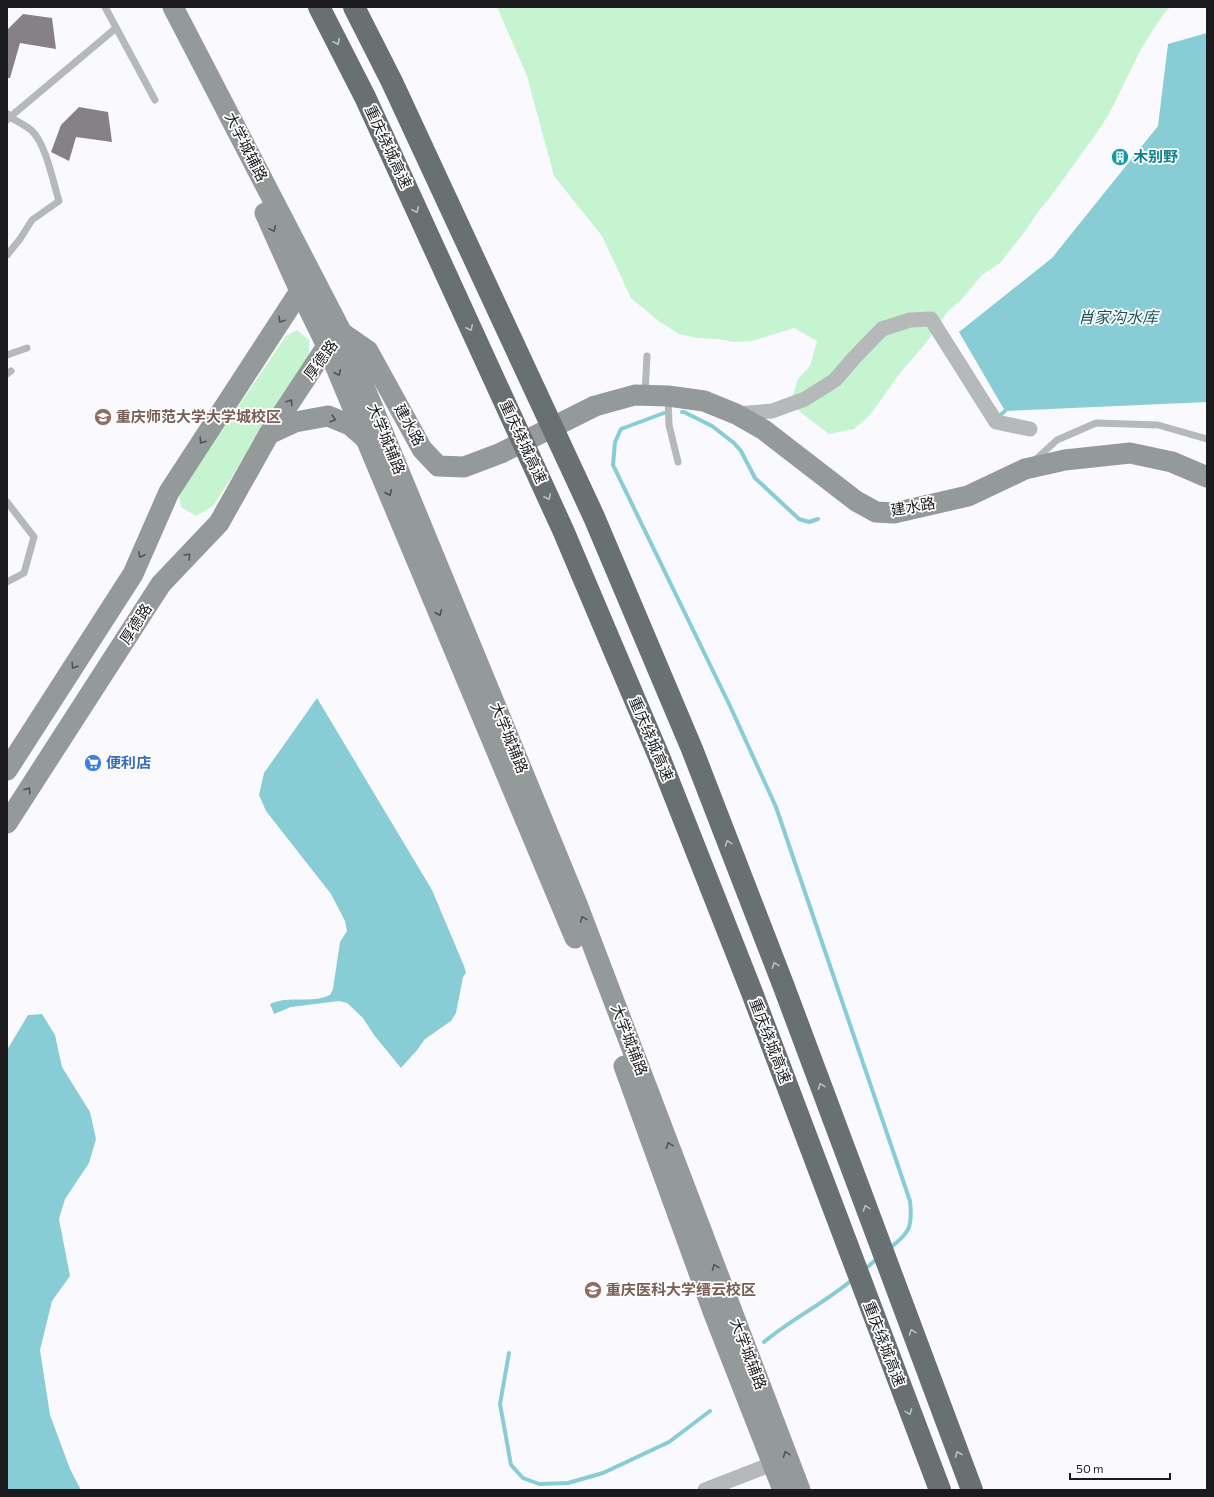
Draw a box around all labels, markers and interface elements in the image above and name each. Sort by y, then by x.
one-way arrow [332,38,339,45]
street label: 重庆绕城高速 [362,102,416,191]
street label: 大学城辅路 [222,109,272,184]
building icon: 木别野 [1110,147,1130,167]
place label: 木别野 [1133,147,1178,165]
one-way arrow [411,205,419,213]
one-way arrow [268,226,276,233]
water label: 肖家沟水库 [1078,307,1161,326]
one-way arrow [278,316,286,323]
one-way arrow [465,324,473,331]
street label: 厚德路 [299,336,341,383]
one-way arrow [334,369,342,376]
street label: 重庆绕城高速 [497,397,551,486]
one-way arrow [286,399,293,406]
street label: 大学城辅路 [365,400,409,477]
street label: 建水路 [391,400,429,449]
school or university icon: 重庆师范大学大学城校区 [93,407,113,427]
place label: 重庆师范大学大学城校区 [116,407,281,425]
one-way arrow [329,414,336,423]
one-way arrow [199,437,207,444]
one-way arrow [384,489,392,496]
one-way arrow [543,493,551,500]
street label: 建水路 [889,493,937,519]
one-way arrow [138,551,146,559]
one-way arrow [183,553,191,561]
street label: 厚德路 [115,600,155,647]
one-way arrow [434,608,442,616]
one-way arrow [71,662,79,669]
street label: 重庆绕城高速 [626,694,678,784]
street label: 大学城辅路 [488,699,532,776]
supermarket icon: 便利店 [83,753,103,773]
place label: 便利店 [106,753,151,771]
one-way arrow [23,787,31,794]
one-way arrow [725,840,733,847]
one-way arrow [579,915,587,922]
one-way arrow [772,961,780,968]
street label: 重庆绕城高速 [746,995,795,1086]
street label: 大学城辅路 [608,1001,652,1078]
one-way arrow [817,1083,825,1090]
one-way arrow [665,1142,673,1149]
one-way arrow [863,1205,871,1212]
one-way arrow [712,1263,720,1270]
school or university icon: 重庆医科大学缙云校区 [583,1280,603,1300]
place label: 重庆医科大学缙云校区 [606,1280,756,1298]
street label: 重庆绕城高速 [860,1298,909,1389]
street label: 大学城辅路 [727,1315,771,1392]
one-way arrow [909,1329,917,1336]
one-way arrow [905,1408,913,1415]
one-way arrow [783,1450,791,1457]
one-way arrow [954,1450,962,1457]
scale bar [1070,1455,1170,1481]
text: 50 m [1076,1461,1104,1475]

